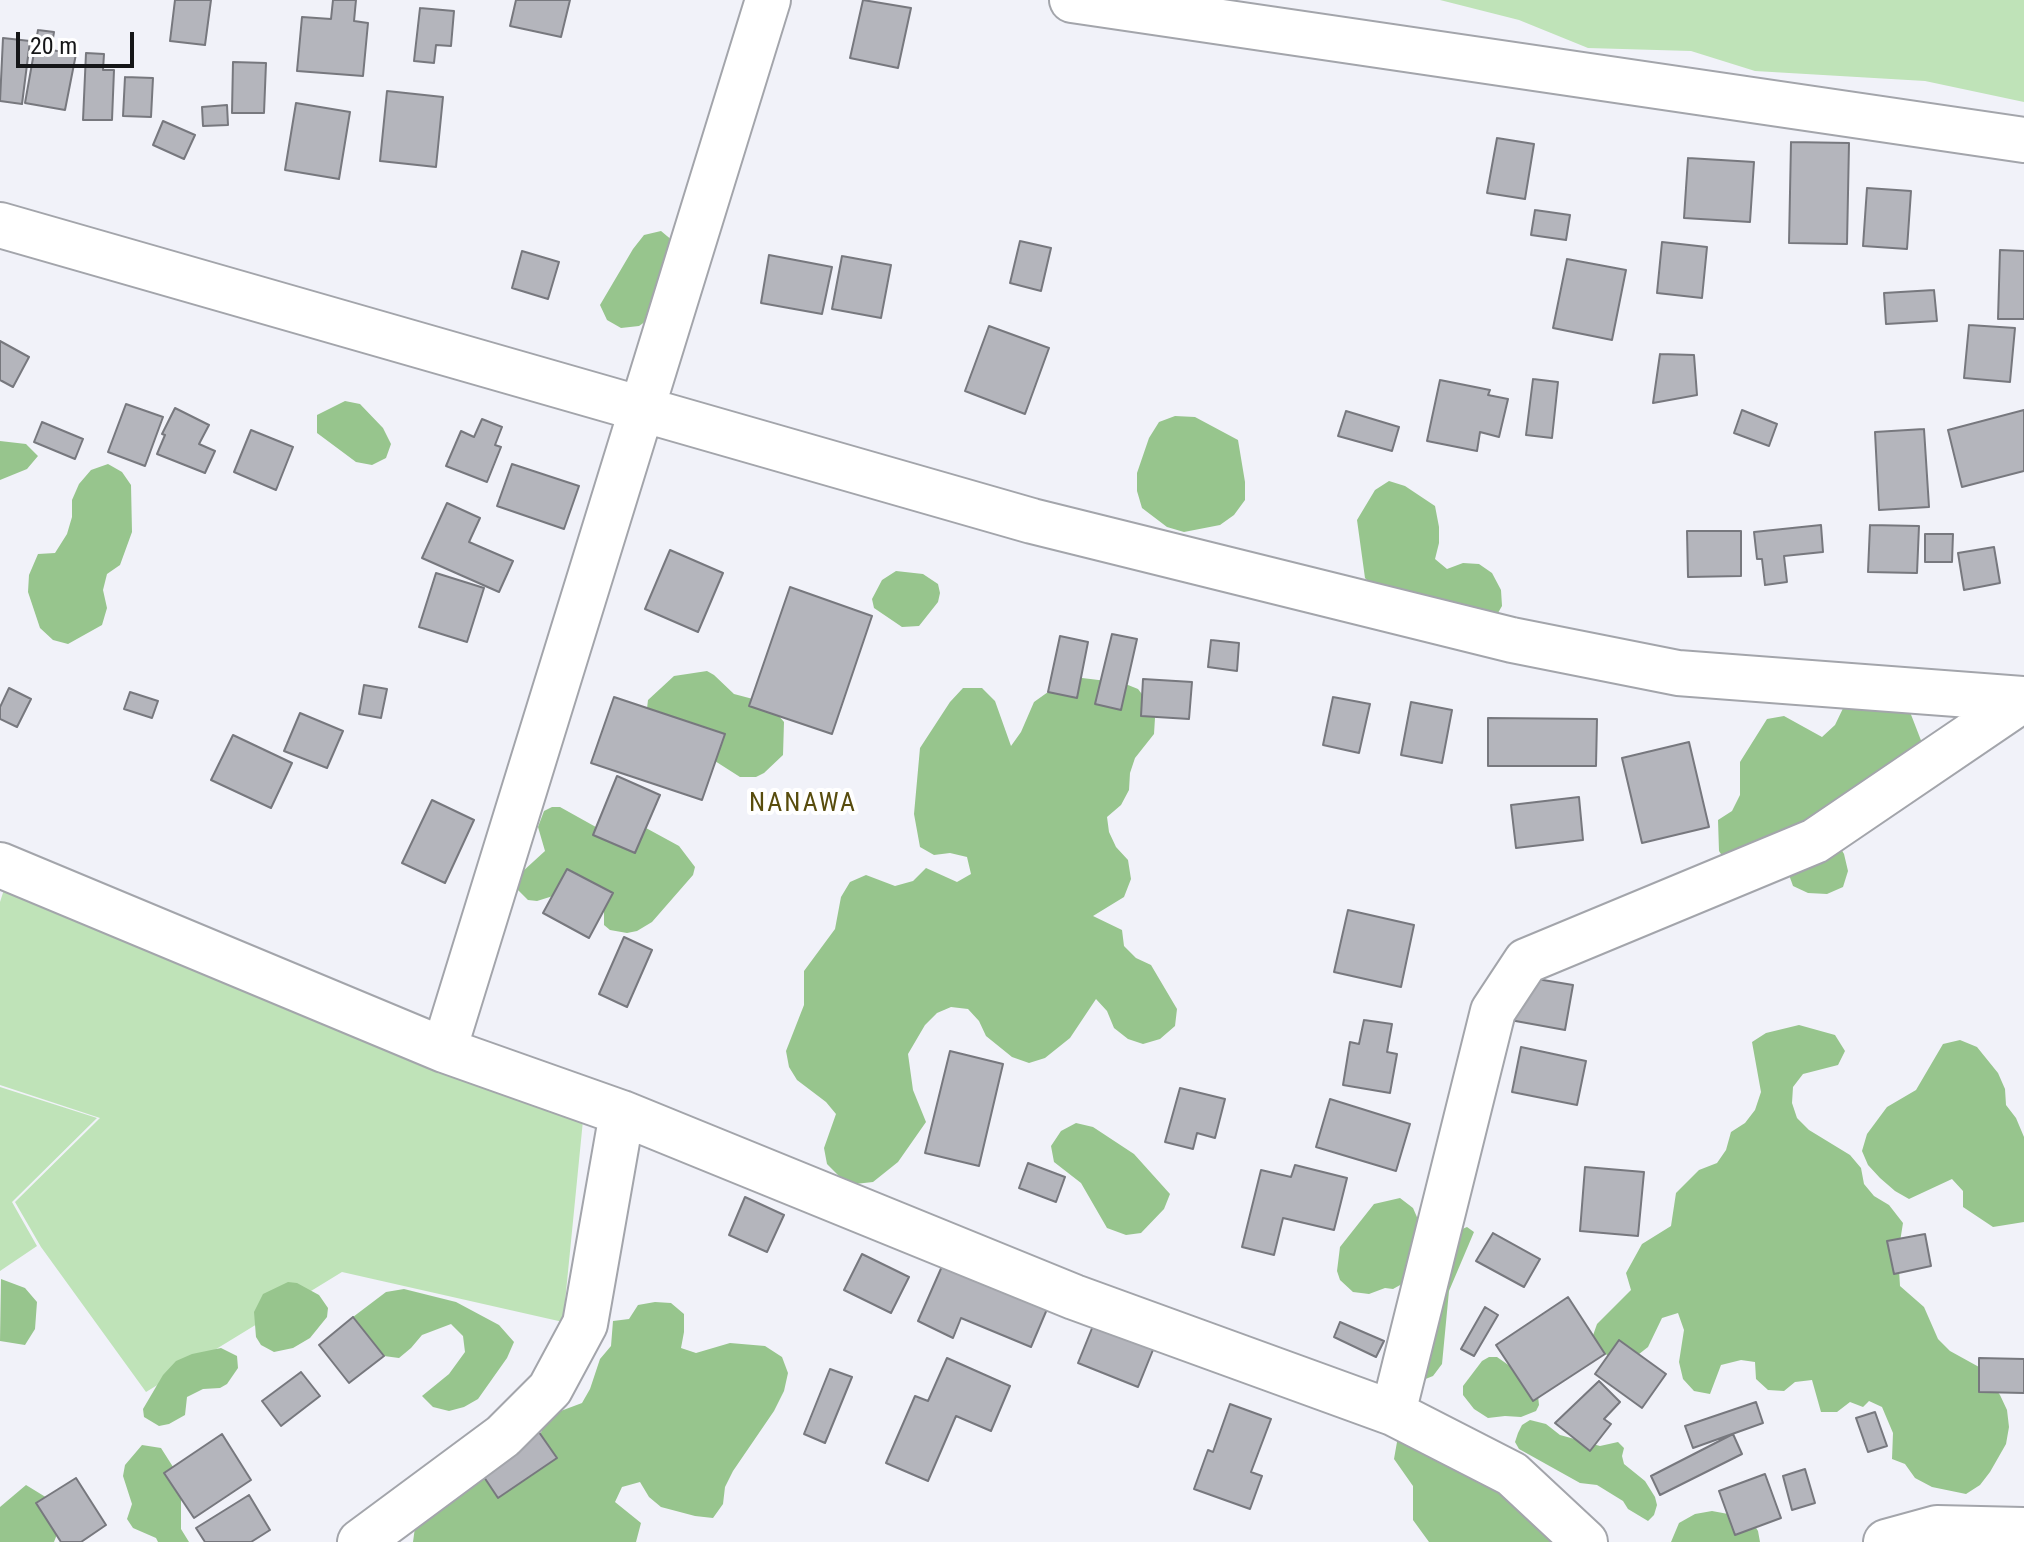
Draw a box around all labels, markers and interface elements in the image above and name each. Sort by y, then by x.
scale bar [20,16,138,66]
text: 20 m [30,32,77,60]
district label: NANAWA [749,788,857,820]

